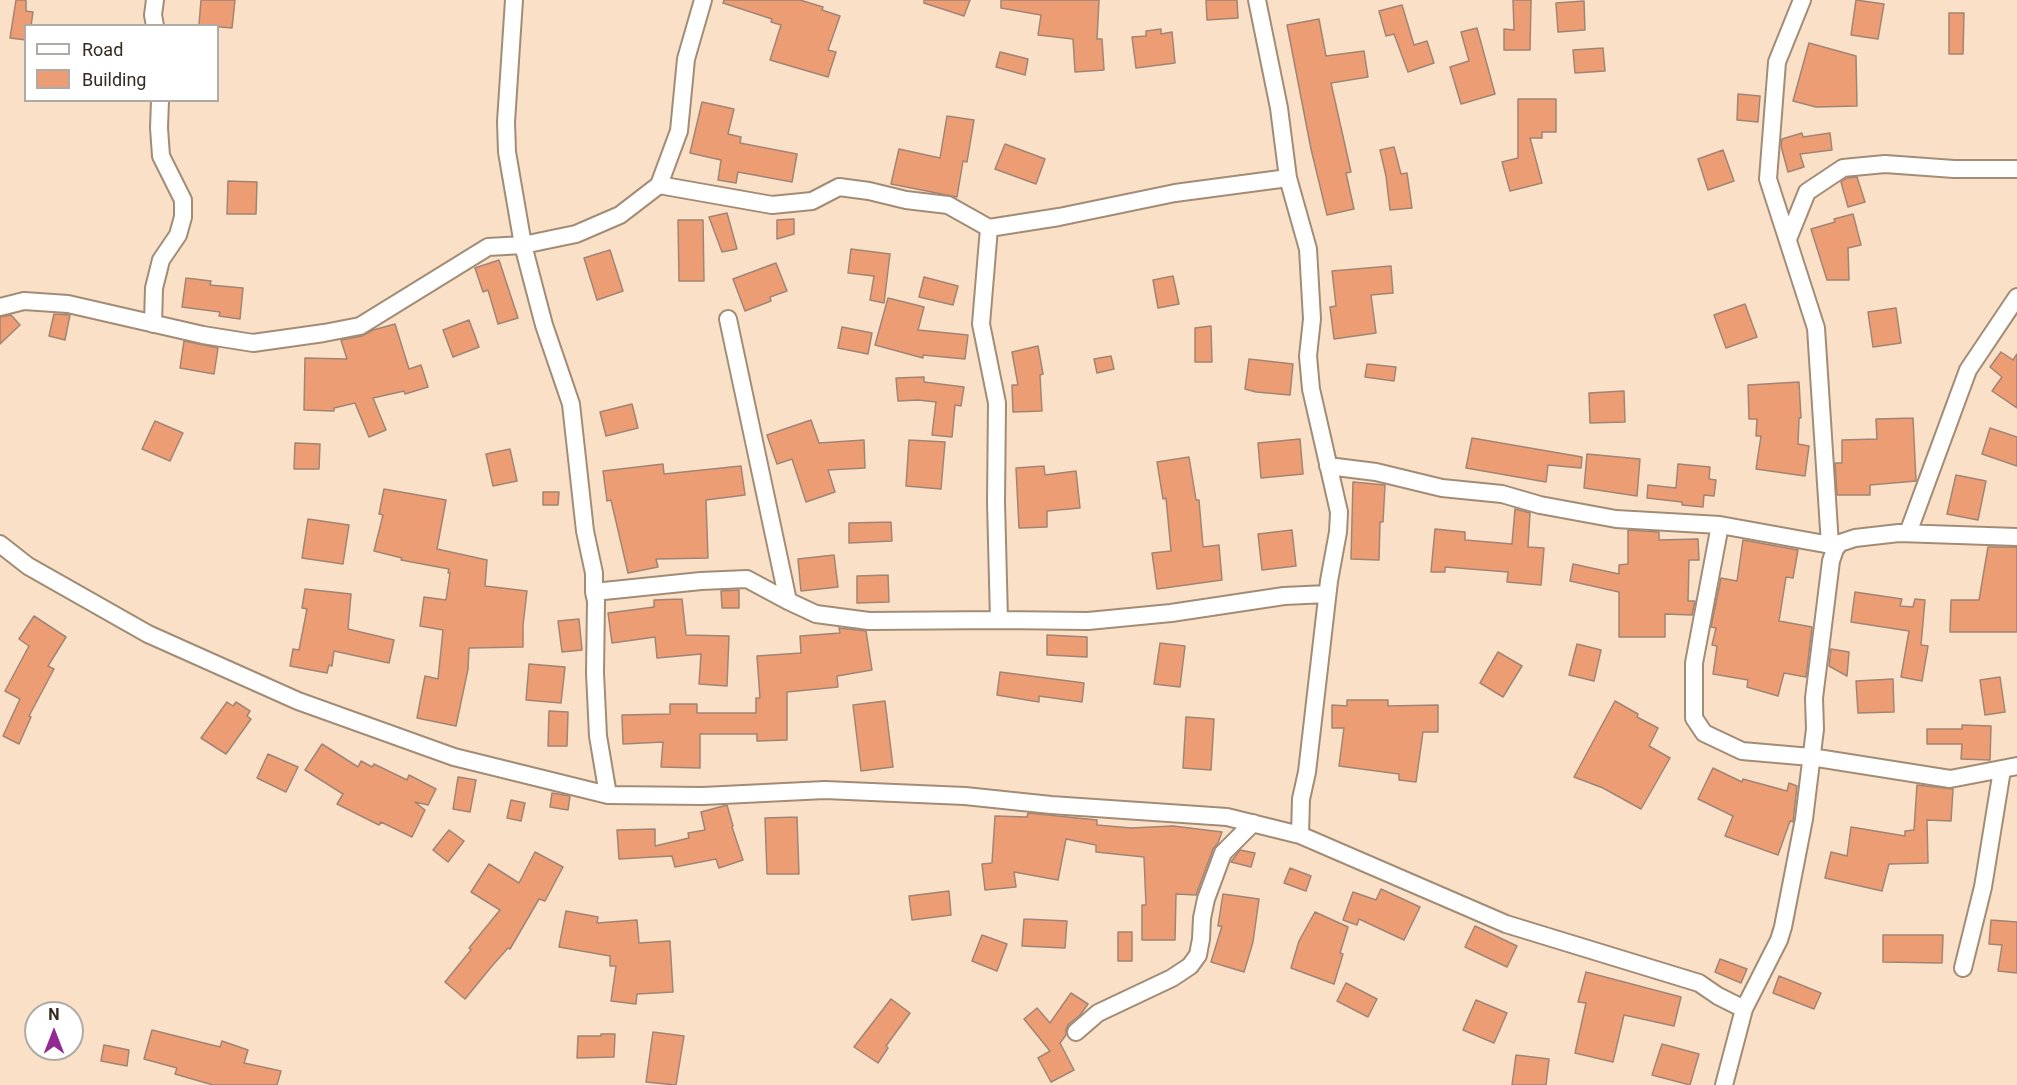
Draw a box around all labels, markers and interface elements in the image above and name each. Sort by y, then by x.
legend [24,24,219,102]
text: Road [82,39,123,60]
text: Building [82,69,146,90]
north arrow [24,1001,84,1061]
text: N [48,1005,60,1024]

